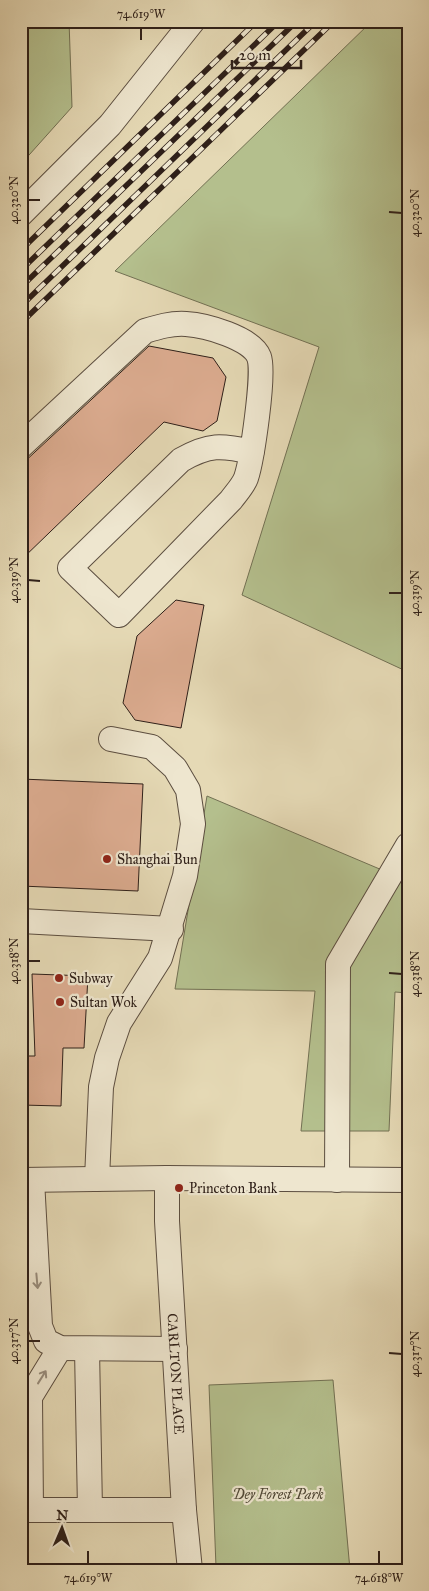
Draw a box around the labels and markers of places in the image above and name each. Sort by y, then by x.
place label: Shanghai Bun [117,851,198,868]
marker: Shanghai Bun [101,853,113,865]
place label: Subway [69,970,113,987]
marker: Subway [53,972,65,984]
place label: Sultan Wok [70,994,137,1011]
marker: Sultan Wok [54,996,66,1008]
place label: Princeton Bank [189,1180,278,1197]
marker: Princeton Bank [173,1182,185,1194]

